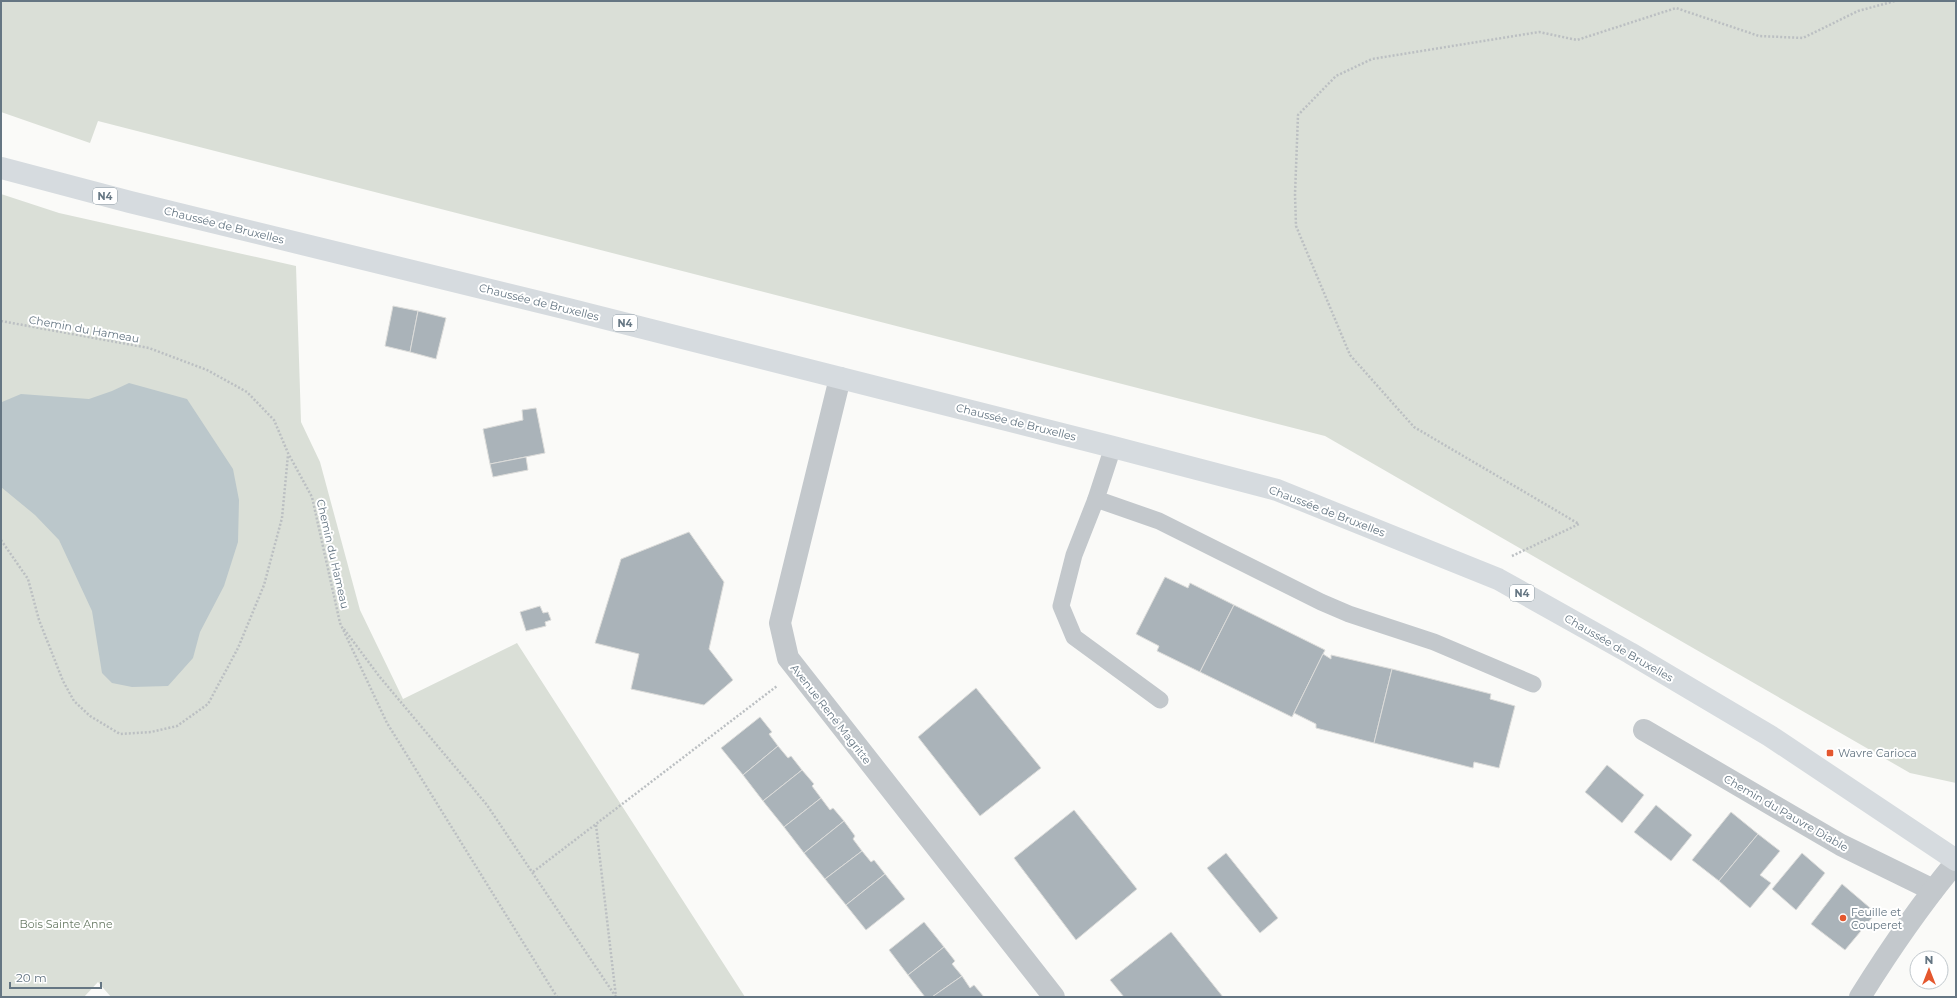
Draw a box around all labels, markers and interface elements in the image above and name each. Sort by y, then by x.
road number: N4 [93,188,117,204]
street label: Chaussée de Bruxelles [162,203,286,247]
street label: Chaussée de Bruxelles [477,280,601,324]
street label: Chemin du Hameau [28,312,140,346]
road number: N4 [613,315,637,331]
street label: Chaussée de Bruxelles [954,400,1078,444]
street label: Chaussée de Bruxelles [1267,482,1388,540]
street label: Chemin du Hameau [314,498,352,610]
road number: N4 [1510,585,1534,601]
street label: Chaussée de Bruxelles [1562,611,1676,685]
street label: Avenue René Magritte [788,661,875,767]
place label: Wavre Carioca [1838,746,1917,760]
marker: Wavre Carioca [1825,748,1835,758]
street label: Chemin du Pauvre Diable [1721,772,1851,855]
place label: Feuille et Couperet [1851,905,1903,932]
marker: Feuille et Couperet [1838,913,1848,923]
park label: Bois Sainte Anne [19,917,113,931]
north arrow [1909,950,1949,990]
text: N [1925,953,1933,967]
scale bar [10,964,101,990]
text: 20 m [16,970,47,985]

